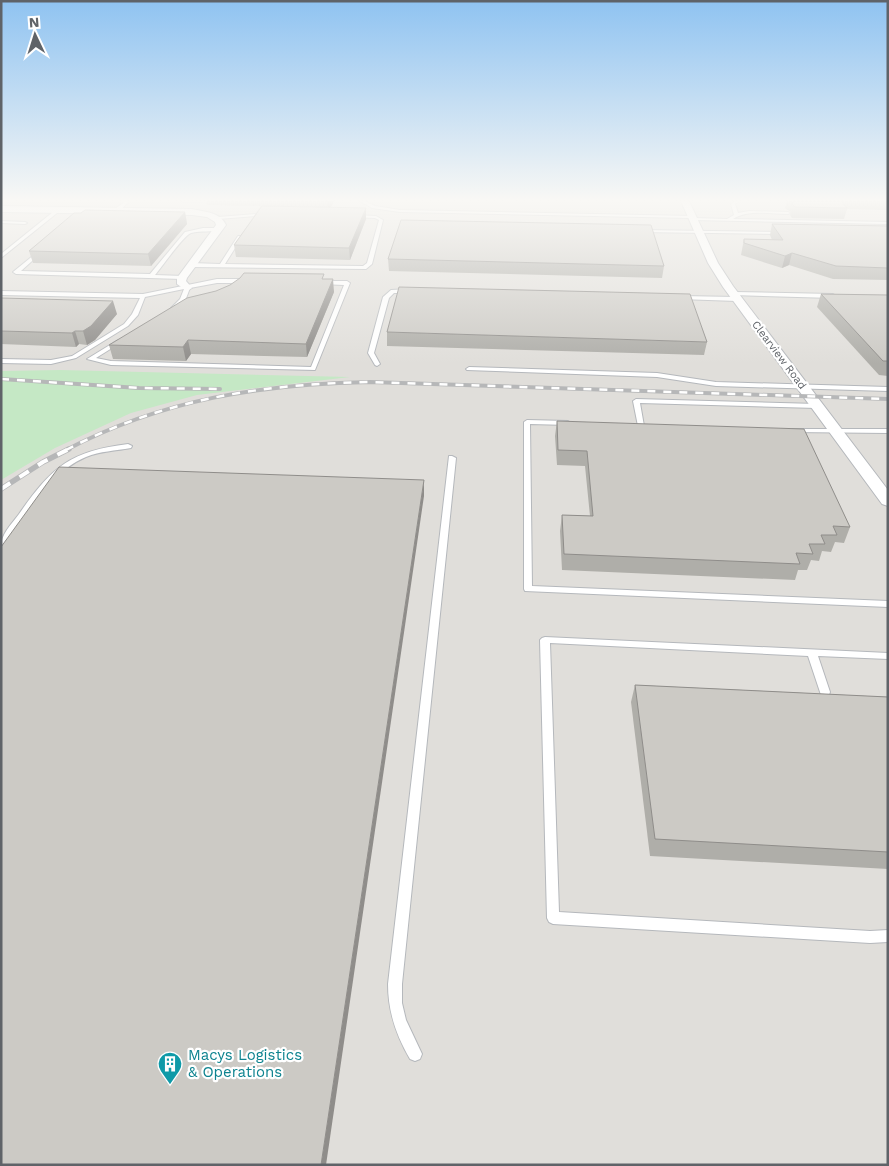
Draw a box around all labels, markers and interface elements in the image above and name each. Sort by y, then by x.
north arrow [10,10,60,60]
text: N [28,14,40,30]
street label: Clearview Road [749,318,809,392]
place label: Macys Logistics & Operations [188,1046,302,1081]
building icon: Macys Logistics & Operations [157,1051,183,1085]

